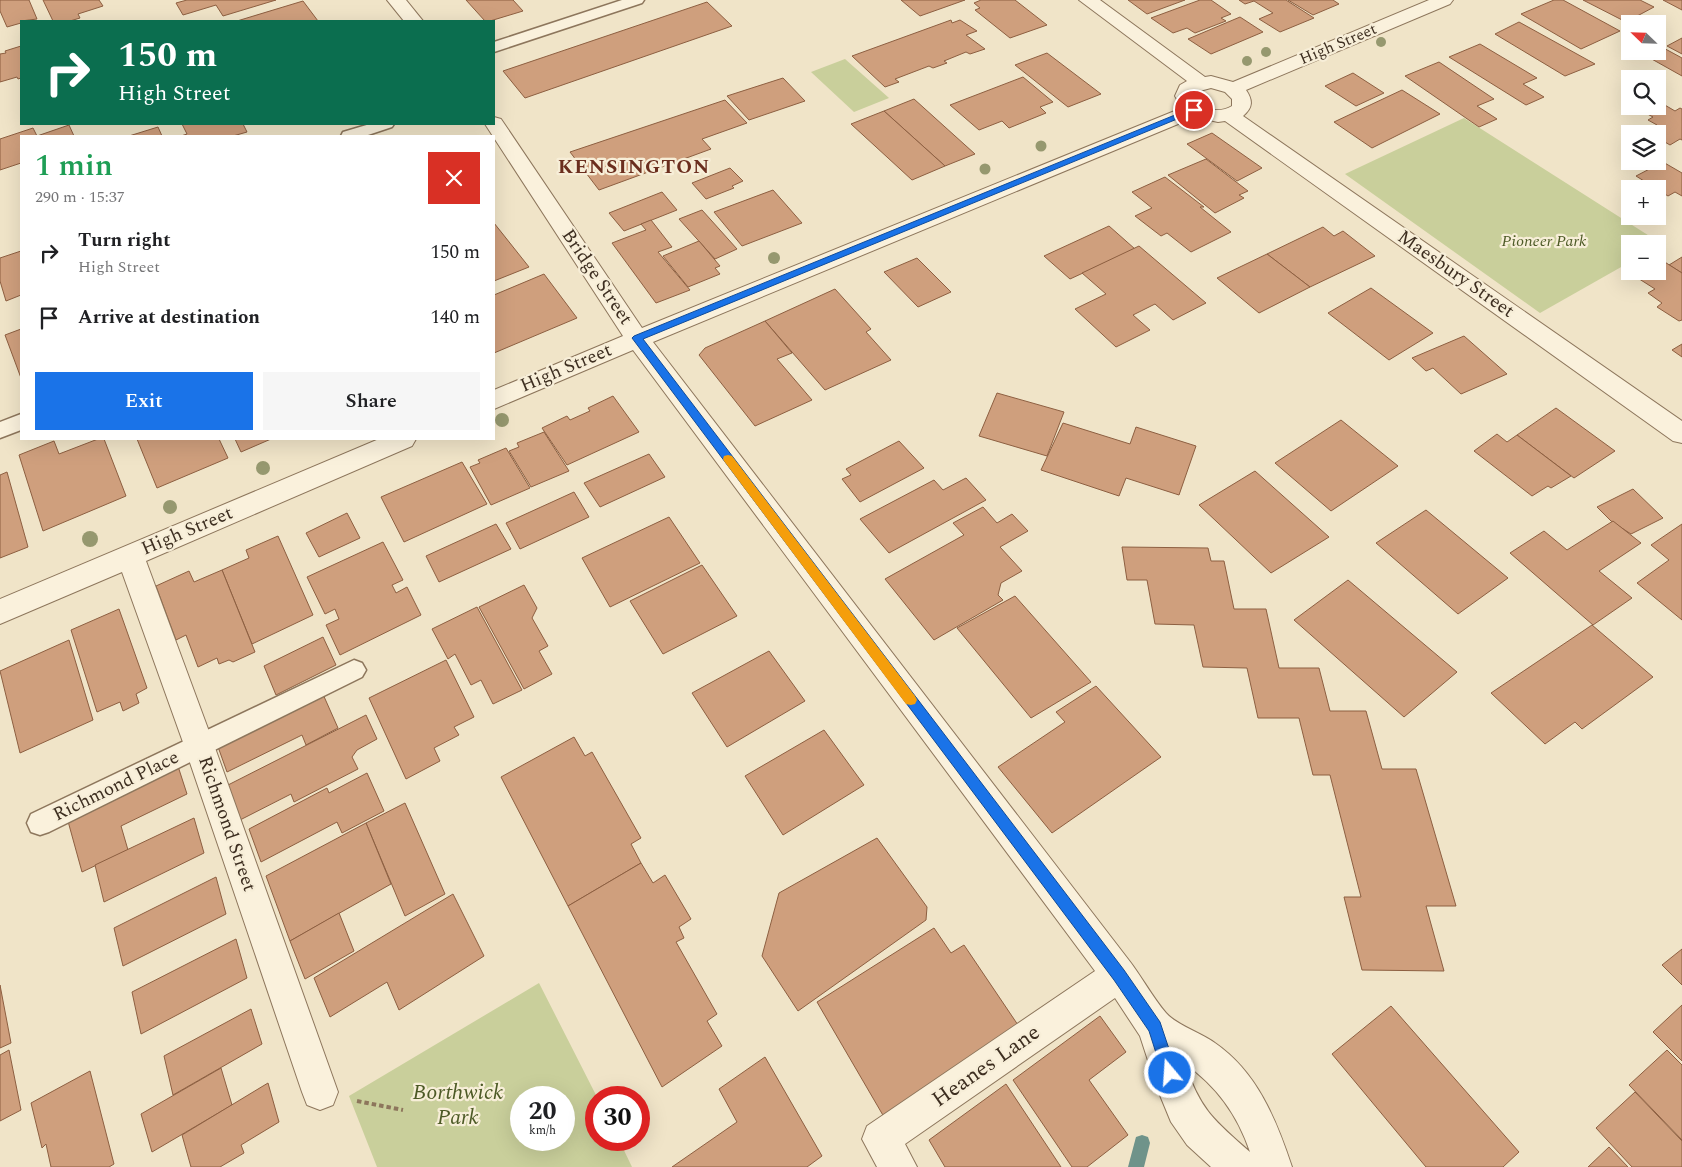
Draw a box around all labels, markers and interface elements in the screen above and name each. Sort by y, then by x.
north arrow [1621,15,1666,60]
map controls [1621,15,1666,280]
street label: High Street [1296,17,1381,71]
text: 150 m [118,29,217,82]
icon: right [35,40,100,105]
button: search [1621,70,1666,115]
text: High Street [118,77,231,110]
pin [1173,89,1215,131]
icon: arrive [1180,96,1208,124]
button: layers [1621,125,1666,170]
text: 1 min [35,143,113,189]
button: close [428,152,480,204]
district label: KENSINGTON [558,152,710,182]
button: + [1621,180,1666,225]
text: 290 m · 15:37 [35,185,125,209]
street label: Bridge Street [554,223,640,331]
street label: Maesbury Street [1391,223,1521,325]
text: Turn right [78,226,171,255]
park label: Pioneer Park [1502,229,1587,253]
button: − [1621,235,1666,280]
text: 150 m [430,238,480,267]
icon: right [35,239,63,267]
text: High Street [78,255,160,279]
text: Arrive at destination [78,303,260,332]
text: 140 m [430,303,480,332]
icon: arrive [35,304,63,332]
street label: High Street [516,336,617,400]
button: Exit [35,372,253,430]
button: Share [263,372,480,430]
street label: High Street [137,499,238,563]
street label: Richmond Place [48,743,184,829]
street label: Richmond Street [190,752,264,896]
street label: Heanes Lane [925,1016,1047,1116]
position arrow [1143,1046,1195,1098]
park label: Borthwick Park [413,1076,503,1134]
speed limit sign: 30 [585,1086,650,1151]
text: 20 [528,1093,557,1131]
text: km/h [529,1121,556,1140]

